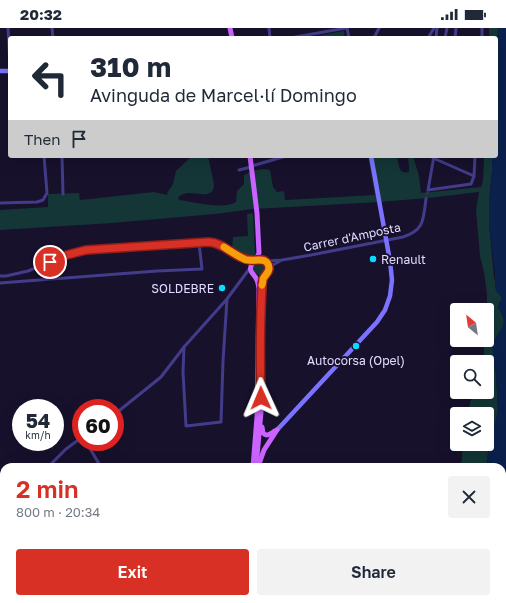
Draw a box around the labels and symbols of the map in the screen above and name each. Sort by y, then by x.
street label: Carrer d'Amposta [302,219,402,255]
pin [33,245,67,279]
place label: Renault [381,252,426,267]
marker: Renault [368,254,378,264]
place label: SOLDEBRE [151,281,214,296]
marker: SOLDEBRE [217,283,227,293]
north arrow [450,303,494,347]
marker: Autocorsa (Opel) [351,341,361,351]
place label: Autocorsa (Opel) [307,353,405,368]
position arrow [240,377,282,419]
speed limit sign: 60 [72,399,124,451]

